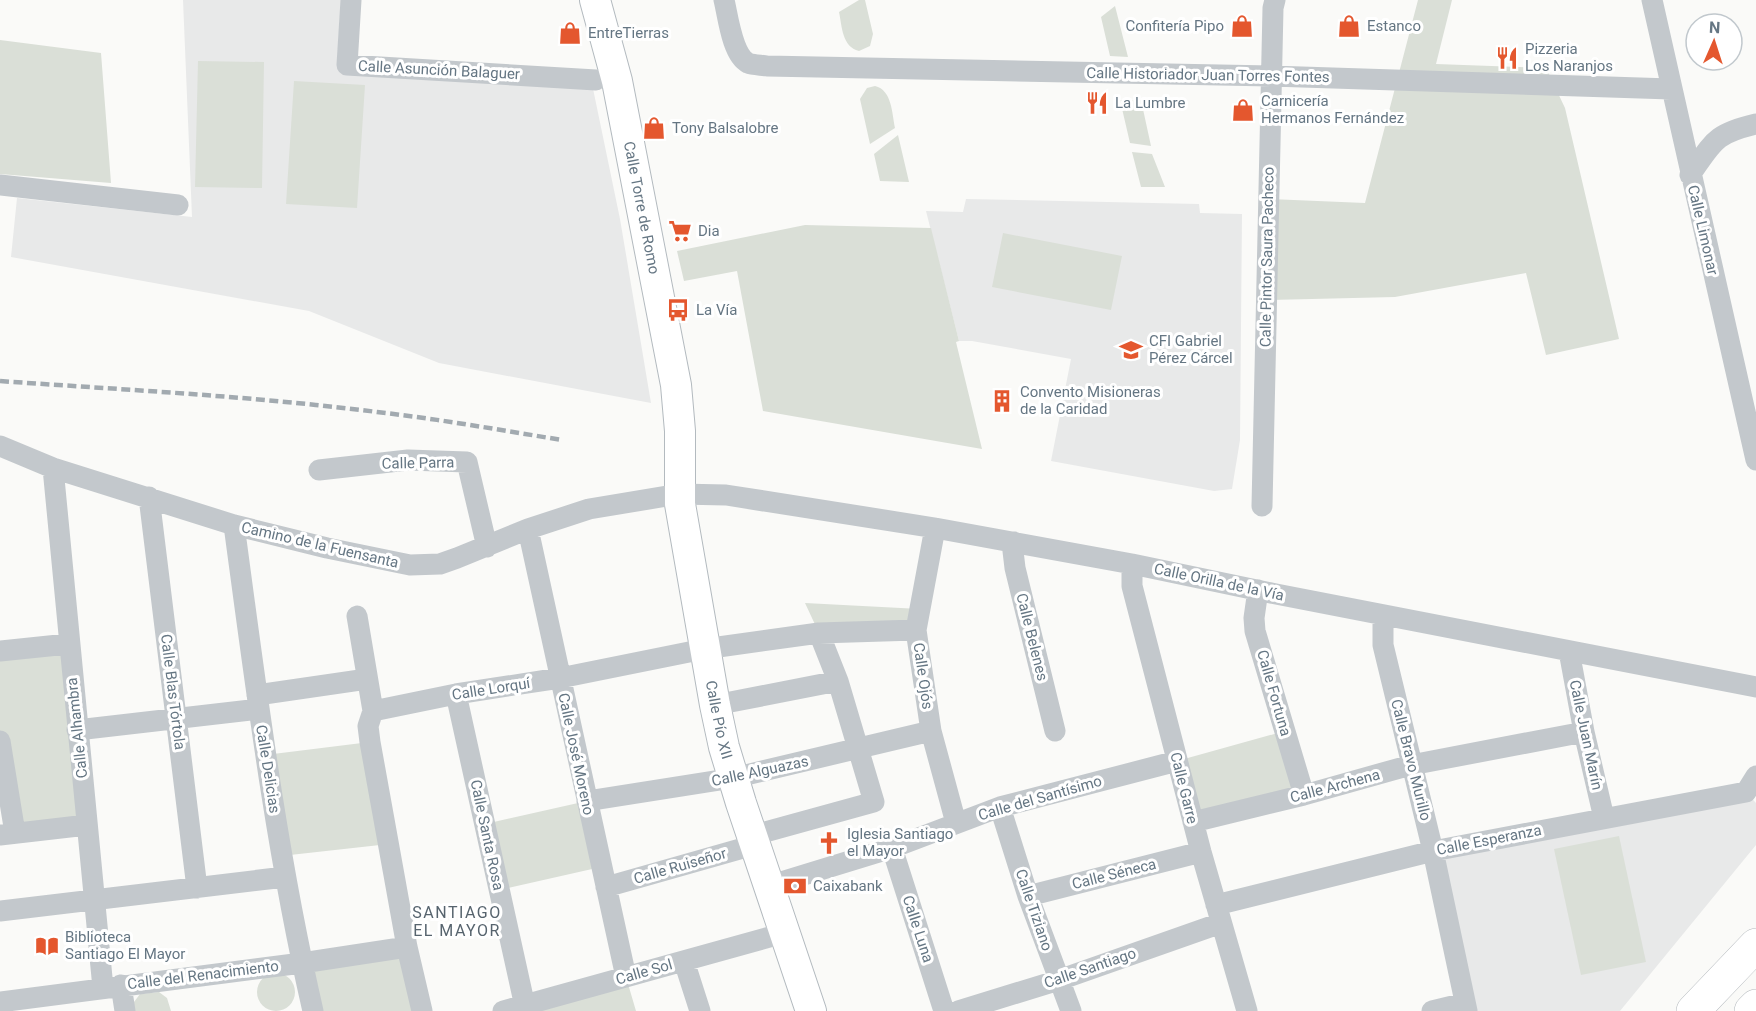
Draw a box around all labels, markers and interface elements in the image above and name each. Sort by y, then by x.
north arrow [1684,12,1744,72]
shop icon: Confitería Pipo [1229,13,1255,39]
shop icon: Estanco [1336,13,1362,39]
place label: Confitería Pipo [1125,17,1224,35]
place label: Estanco [1367,17,1421,35]
text: N [1709,18,1721,37]
shop icon: EntreTierras [557,20,583,46]
place label: EntreTierras [588,24,669,42]
place label: Pizzeria Los Naranjos [1525,40,1613,75]
restaurant icon: Pizzeria Los Naranjos [1494,45,1520,71]
street label: Calle Asunción Balaguer [358,57,520,83]
street label: Calle Historiador Juan Torres Fontes [1086,64,1330,86]
restaurant icon: La Lumbre [1084,90,1110,116]
place label: Carnicería Hermanos Fernández [1261,92,1404,127]
place label: La Lumbre [1115,94,1186,112]
shop icon: Carnicería Hermanos Fernández [1230,97,1256,123]
shop icon: Tony Balsalobre [641,115,667,141]
place label: Tony Balsalobre [672,119,779,137]
street label: Calle Torre de Romo [620,140,663,276]
street label: Calle Pintor Saura Pacheco [1256,167,1278,347]
street label: Calle Limonar [1684,183,1722,277]
supermarket icon: Dia [667,218,693,244]
place label: Dia [698,222,720,240]
bus stop icon: La Vía [665,297,691,323]
place label: La Vía [696,301,737,319]
place label: CFI Gabriel Pérez Cárcel [1149,332,1233,367]
school or university icon: CFI Gabriel Pérez Cárcel [1118,337,1144,363]
place label: Convento Misioneras de la Caridad [1020,383,1161,418]
building icon: Convento Misioneras de la Caridad [989,388,1015,414]
street label: Calle Parra [382,453,454,473]
street label: Camino de la Fuensanta [240,518,400,572]
street label: Calle Orilla de la Vía [1152,559,1286,605]
street label: Calle Belenes [1012,591,1052,683]
street label: Calle Blas Tórtola [157,633,189,751]
street label: Calle Ojós [909,642,937,710]
street label: Calle Fortuna [1253,648,1295,738]
street label: Calle Lorquí [451,674,533,704]
street label: Calle Alhambra [63,677,91,779]
street label: Calle Juan Marín [1566,678,1606,792]
street label: Calle Pío XII [702,679,736,761]
street label: Calle José Moreno [554,691,598,817]
street label: Calle Bravo Murillo [1387,697,1435,823]
street label: Calle Delicias [252,723,284,815]
street label: Calle Garre [1166,750,1202,826]
street label: Calle Alguazas [710,752,810,790]
street label: Calle Archena [1288,765,1382,807]
street label: Calle del Santísimo [976,772,1104,824]
street label: Calle Santa Rosa [466,778,508,892]
street label: Calle Esperanza [1435,821,1543,859]
place label: Iglesia Santiago el Mayor [847,825,953,860]
church icon: Iglesia Santiago el Mayor [816,830,842,856]
street label: Calle Ruiseñor [632,844,728,888]
street label: Calle Séneca [1070,855,1158,893]
street label: Calle Tiziano [1012,867,1056,953]
bank icon: Caixabank [782,873,808,899]
place label: Caixabank [813,877,883,895]
street label: Calle Luna [899,893,937,965]
district label: SANTIAGO EL MAYOR [412,903,502,940]
place label: Biblioteca Santiago El Mayor [65,928,185,963]
library icon: Biblioteca Santiago El Mayor [34,933,60,959]
street label: Calle Santiago [1042,944,1138,992]
street label: Calle Sol [614,955,674,989]
street label: Calle del Renacimiento [126,957,280,993]

